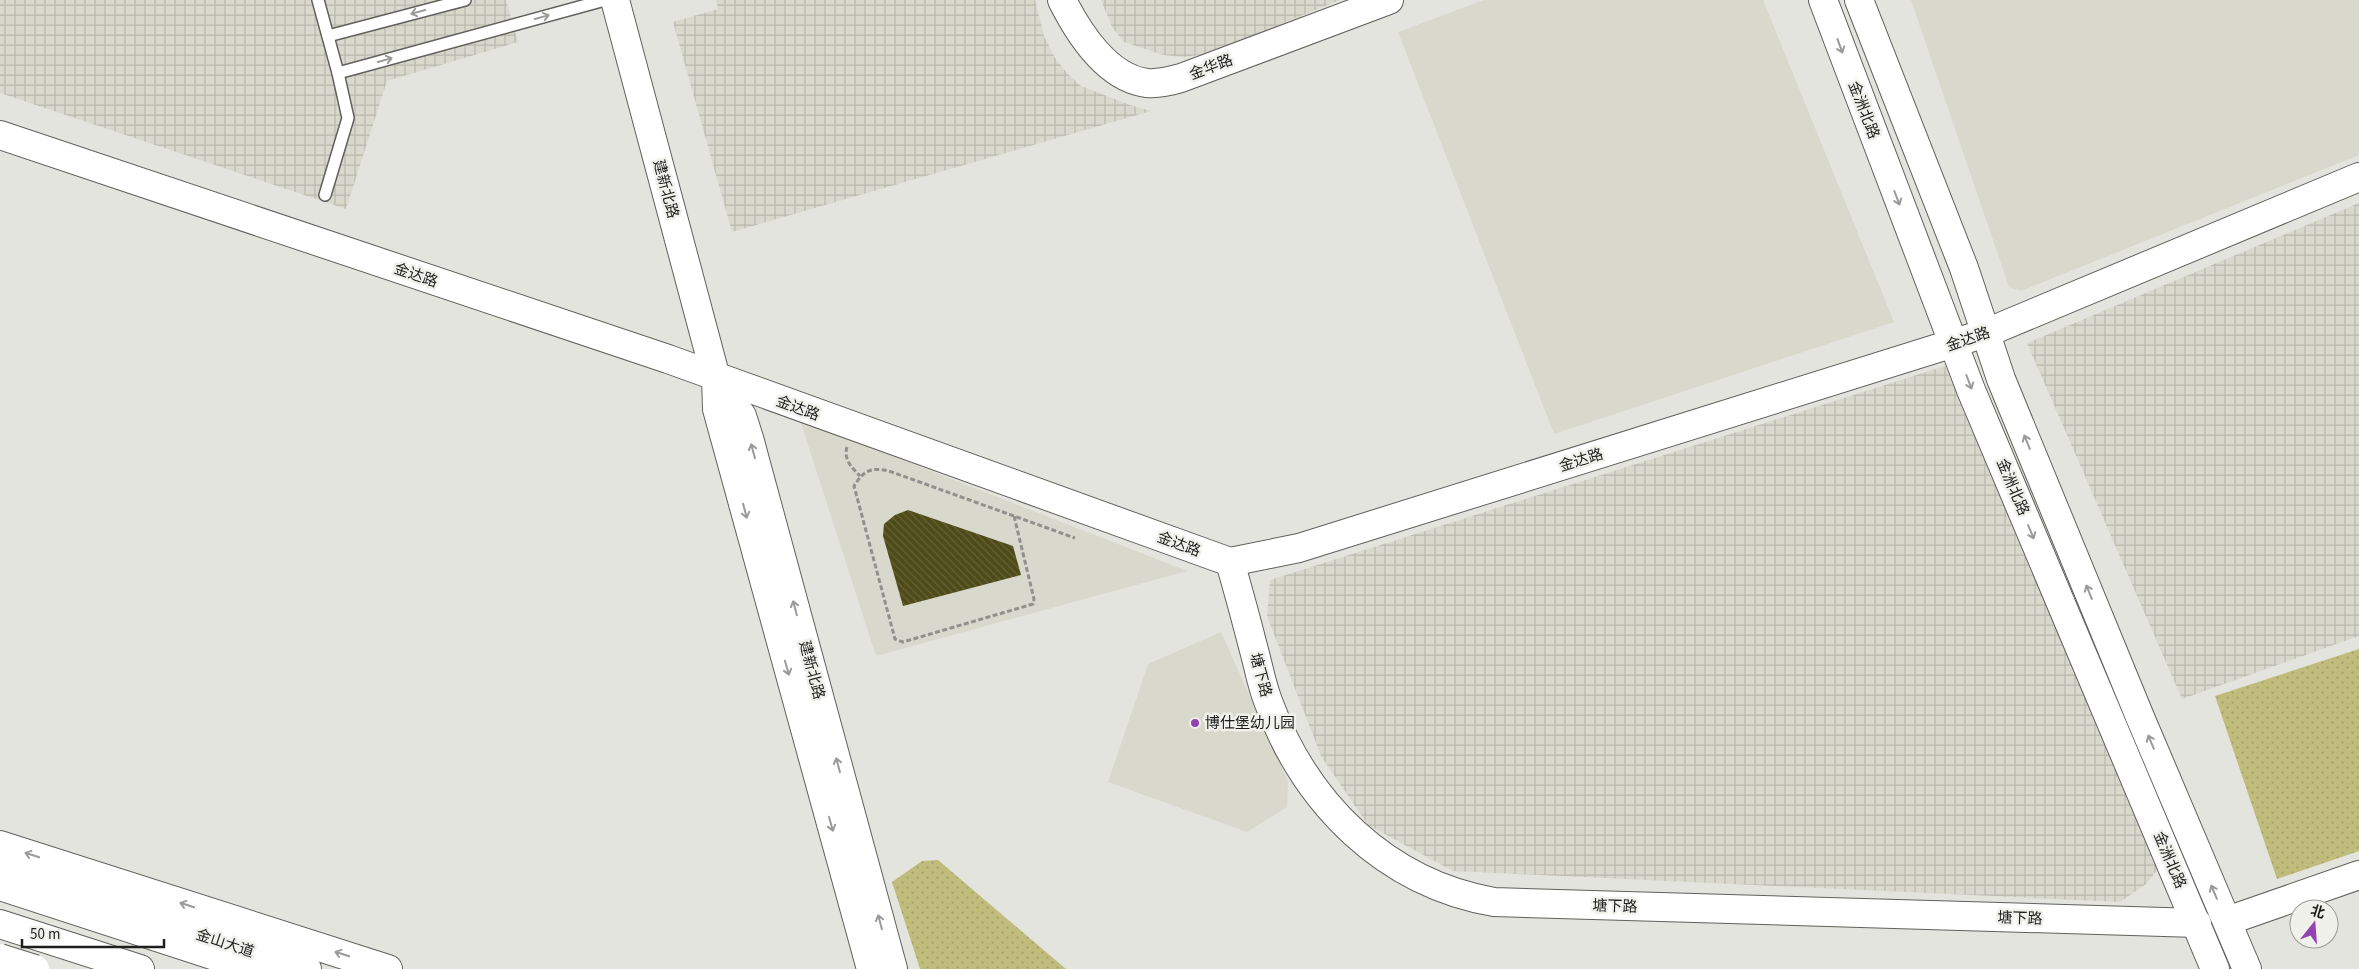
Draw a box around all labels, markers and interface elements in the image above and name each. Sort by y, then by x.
one-way arrow [410,8,426,18]
one-way arrow [534,12,550,21]
one-way arrow [1836,38,1845,53]
street label: 金华路 [1186,50,1236,85]
one-way arrow [377,55,393,64]
street label: 金洲北路 [1843,78,1884,142]
street label: 建新北路 [648,157,683,221]
one-way arrow [1893,190,1902,205]
street label: 金达路 [391,258,441,293]
street label: 金达路 [1943,322,1993,357]
one-way arrow [1964,374,1974,389]
street label: 金达路 [773,391,823,426]
one-way arrow [2022,435,2031,450]
one-way arrow [748,444,757,460]
street label: 金达路 [1557,444,1606,477]
street label: 金洲北路 [1991,455,2034,519]
one-way arrow [740,502,750,518]
one-way arrow [2027,524,2037,539]
street label: 金达路 [1154,527,1204,562]
one-way arrow [2084,585,2093,600]
one-way arrow [790,601,800,617]
street label: 建新北路 [794,638,829,702]
street label: 塘下路 [1245,651,1276,700]
one-way arrow [783,659,792,675]
place label: 博仕堡幼儿园 [1205,713,1295,734]
marker: 博仕堡幼儿园 [1189,717,1201,729]
one-way arrow [2145,735,2155,750]
one-way arrow [832,758,842,774]
one-way arrow [826,816,836,832]
street label: 金洲北路 [2148,828,2191,892]
one-way arrow [25,850,41,860]
one-way arrow [2209,885,2219,900]
street label: 塘下路 [1592,895,1638,918]
one-way arrow [179,899,195,909]
north arrow [2289,899,2339,949]
text: 北 [2308,901,2327,924]
street label: 塘下路 [1997,907,2043,930]
one-way arrow [875,914,885,930]
scale bar [22,916,165,948]
text: 50 m [30,924,60,945]
street label: 金山大道 [193,924,257,963]
one-way arrow [334,949,350,959]

